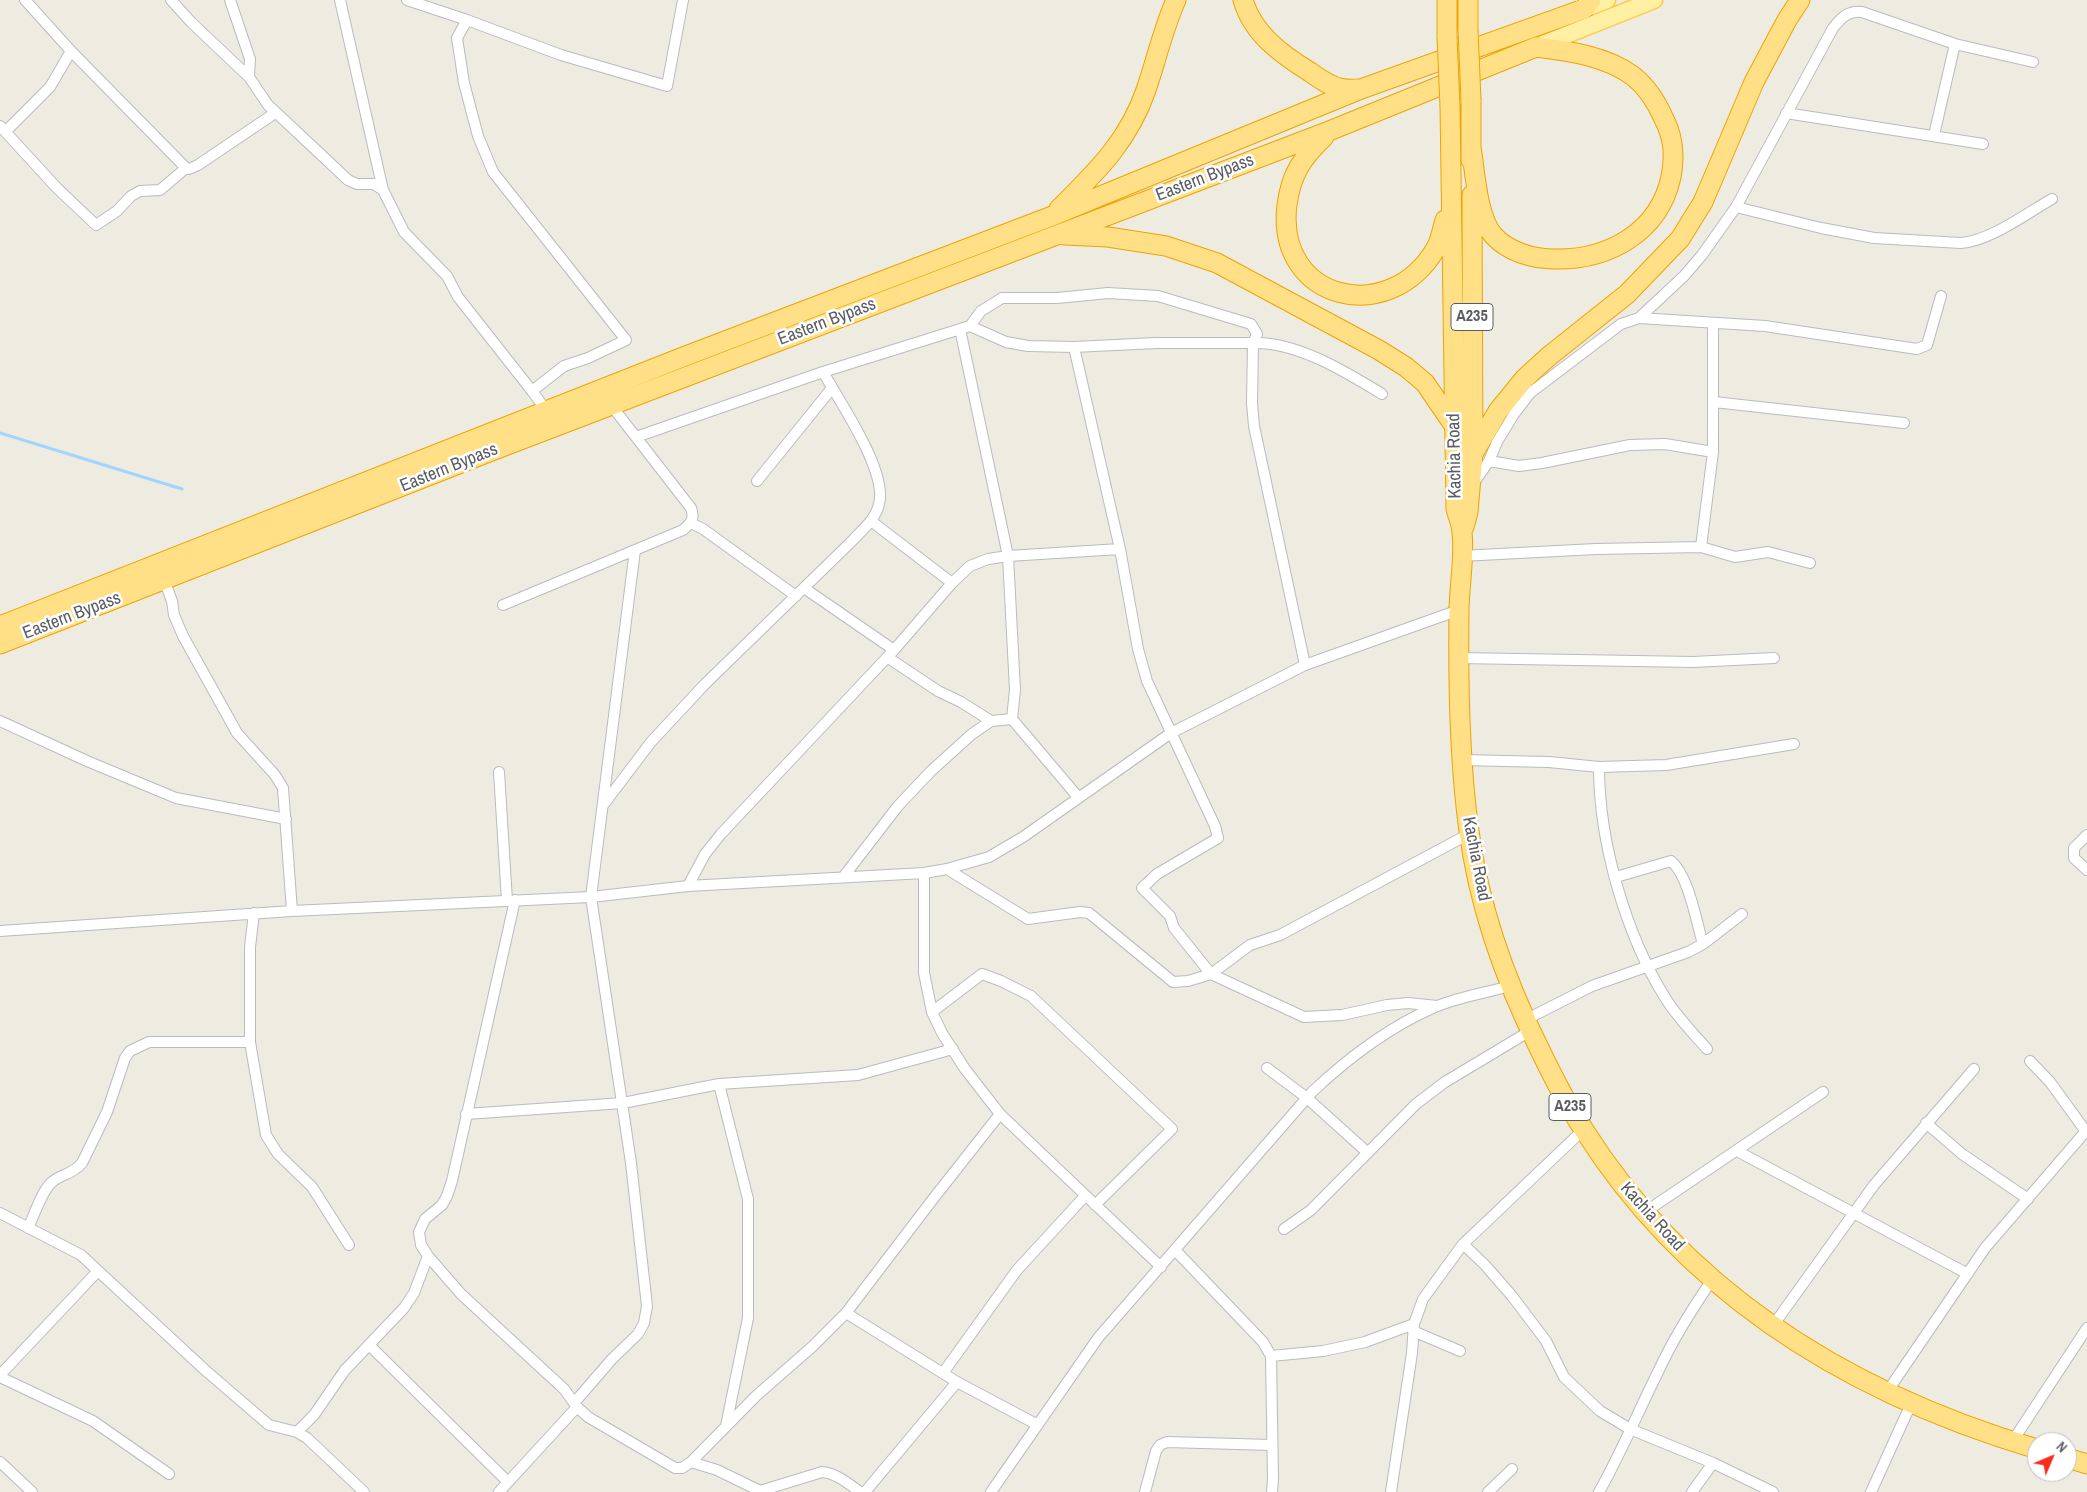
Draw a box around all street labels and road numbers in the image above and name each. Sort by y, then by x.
street label: Eastern Bypass [1153,149,1257,207]
street label: Eastern Bypass [775,293,879,351]
road number: A235 [1451,304,1493,330]
street label: Kachia Road [1443,413,1467,499]
street label: Eastern Bypass [397,439,501,497]
street label: Eastern Bypass [20,587,124,645]
street label: Kachia Road [1457,815,1495,903]
road number: A235 [1549,1094,1591,1120]
street label: Kachia Road [1615,1178,1689,1256]

